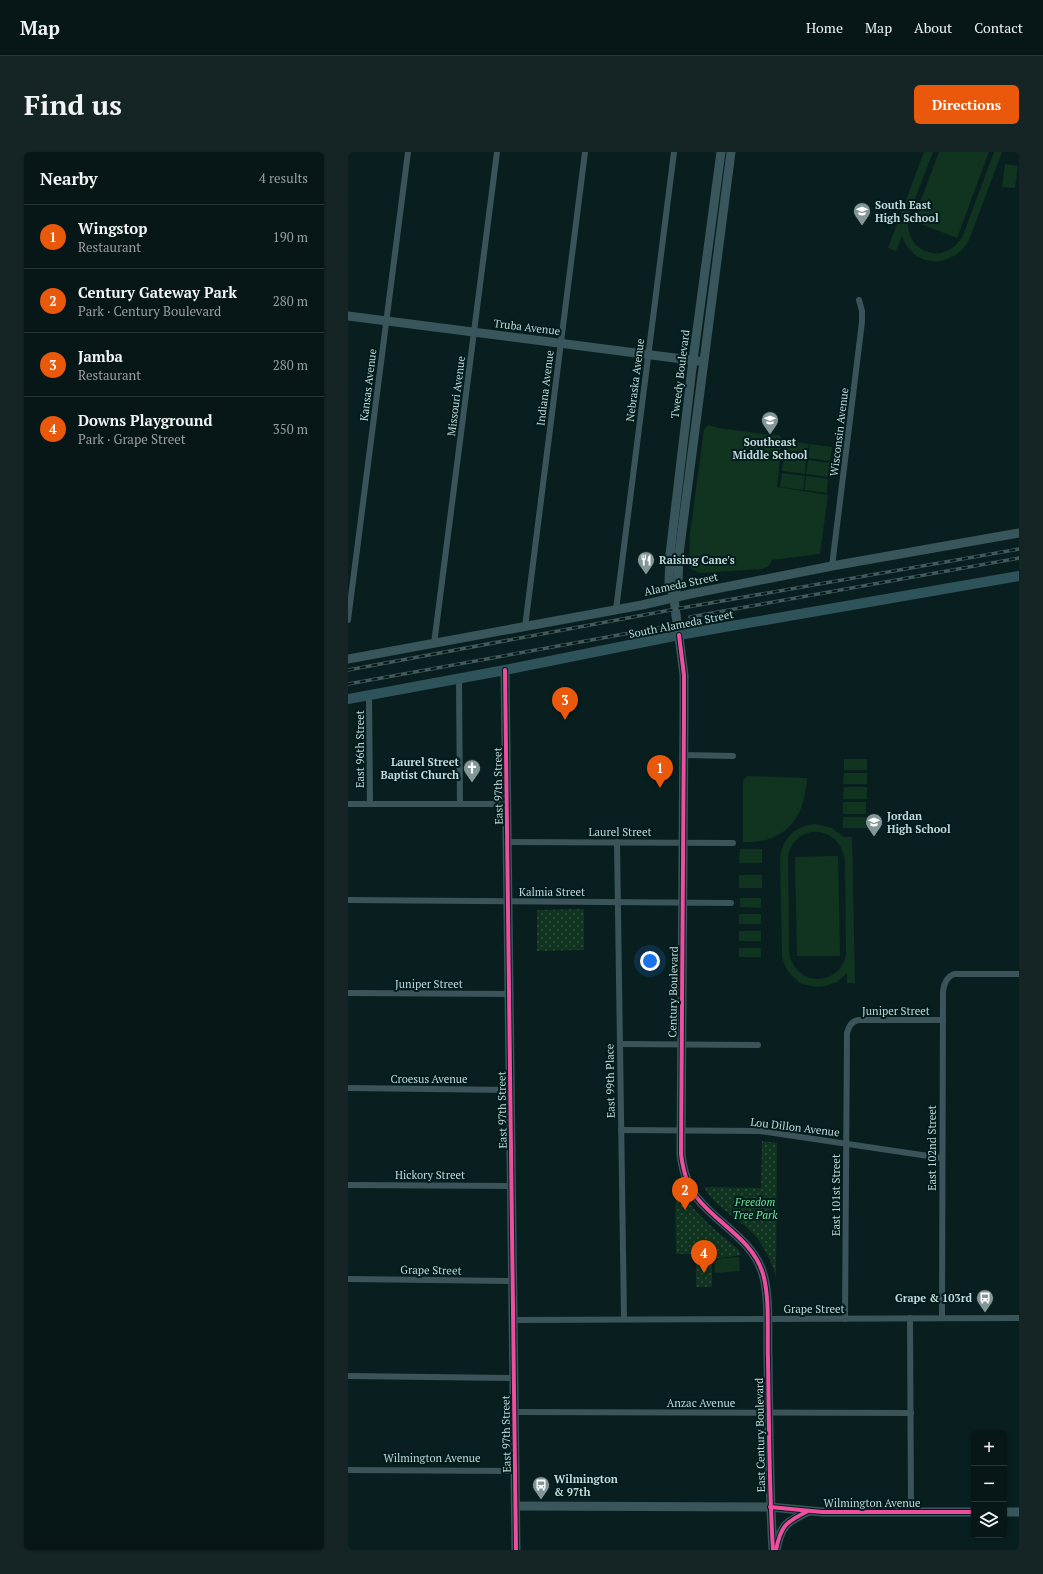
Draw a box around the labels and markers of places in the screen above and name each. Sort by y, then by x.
place label: South East High School [875,198,939,225]
school or university icon: South East High School [852,201,872,226]
school or university icon: Southeast Middle School [760,410,780,435]
place label: Southeast Middle School [733,435,808,462]
restaurant icon: Raising Cane's [636,550,656,575]
place label: Raising Cane's [659,553,735,567]
pin: 3 [552,687,578,720]
place label: Laurel Street Baptist Church [381,755,460,782]
pin: 1 [647,755,673,788]
church icon: Laurel Street Baptist Church [462,758,482,783]
place label: Jordan High School [887,809,951,836]
school or university icon: Jordan High School [864,812,884,837]
pin: 2 [672,1177,698,1210]
pin: 4 [691,1240,717,1273]
bus stop icon: Grape & 103rd [975,1288,995,1313]
place label: Grape & 103rd [895,1291,972,1305]
place label: Wilmington & 97th [554,1472,618,1499]
bus stop icon: Wilmington & 97th [531,1475,551,1500]

